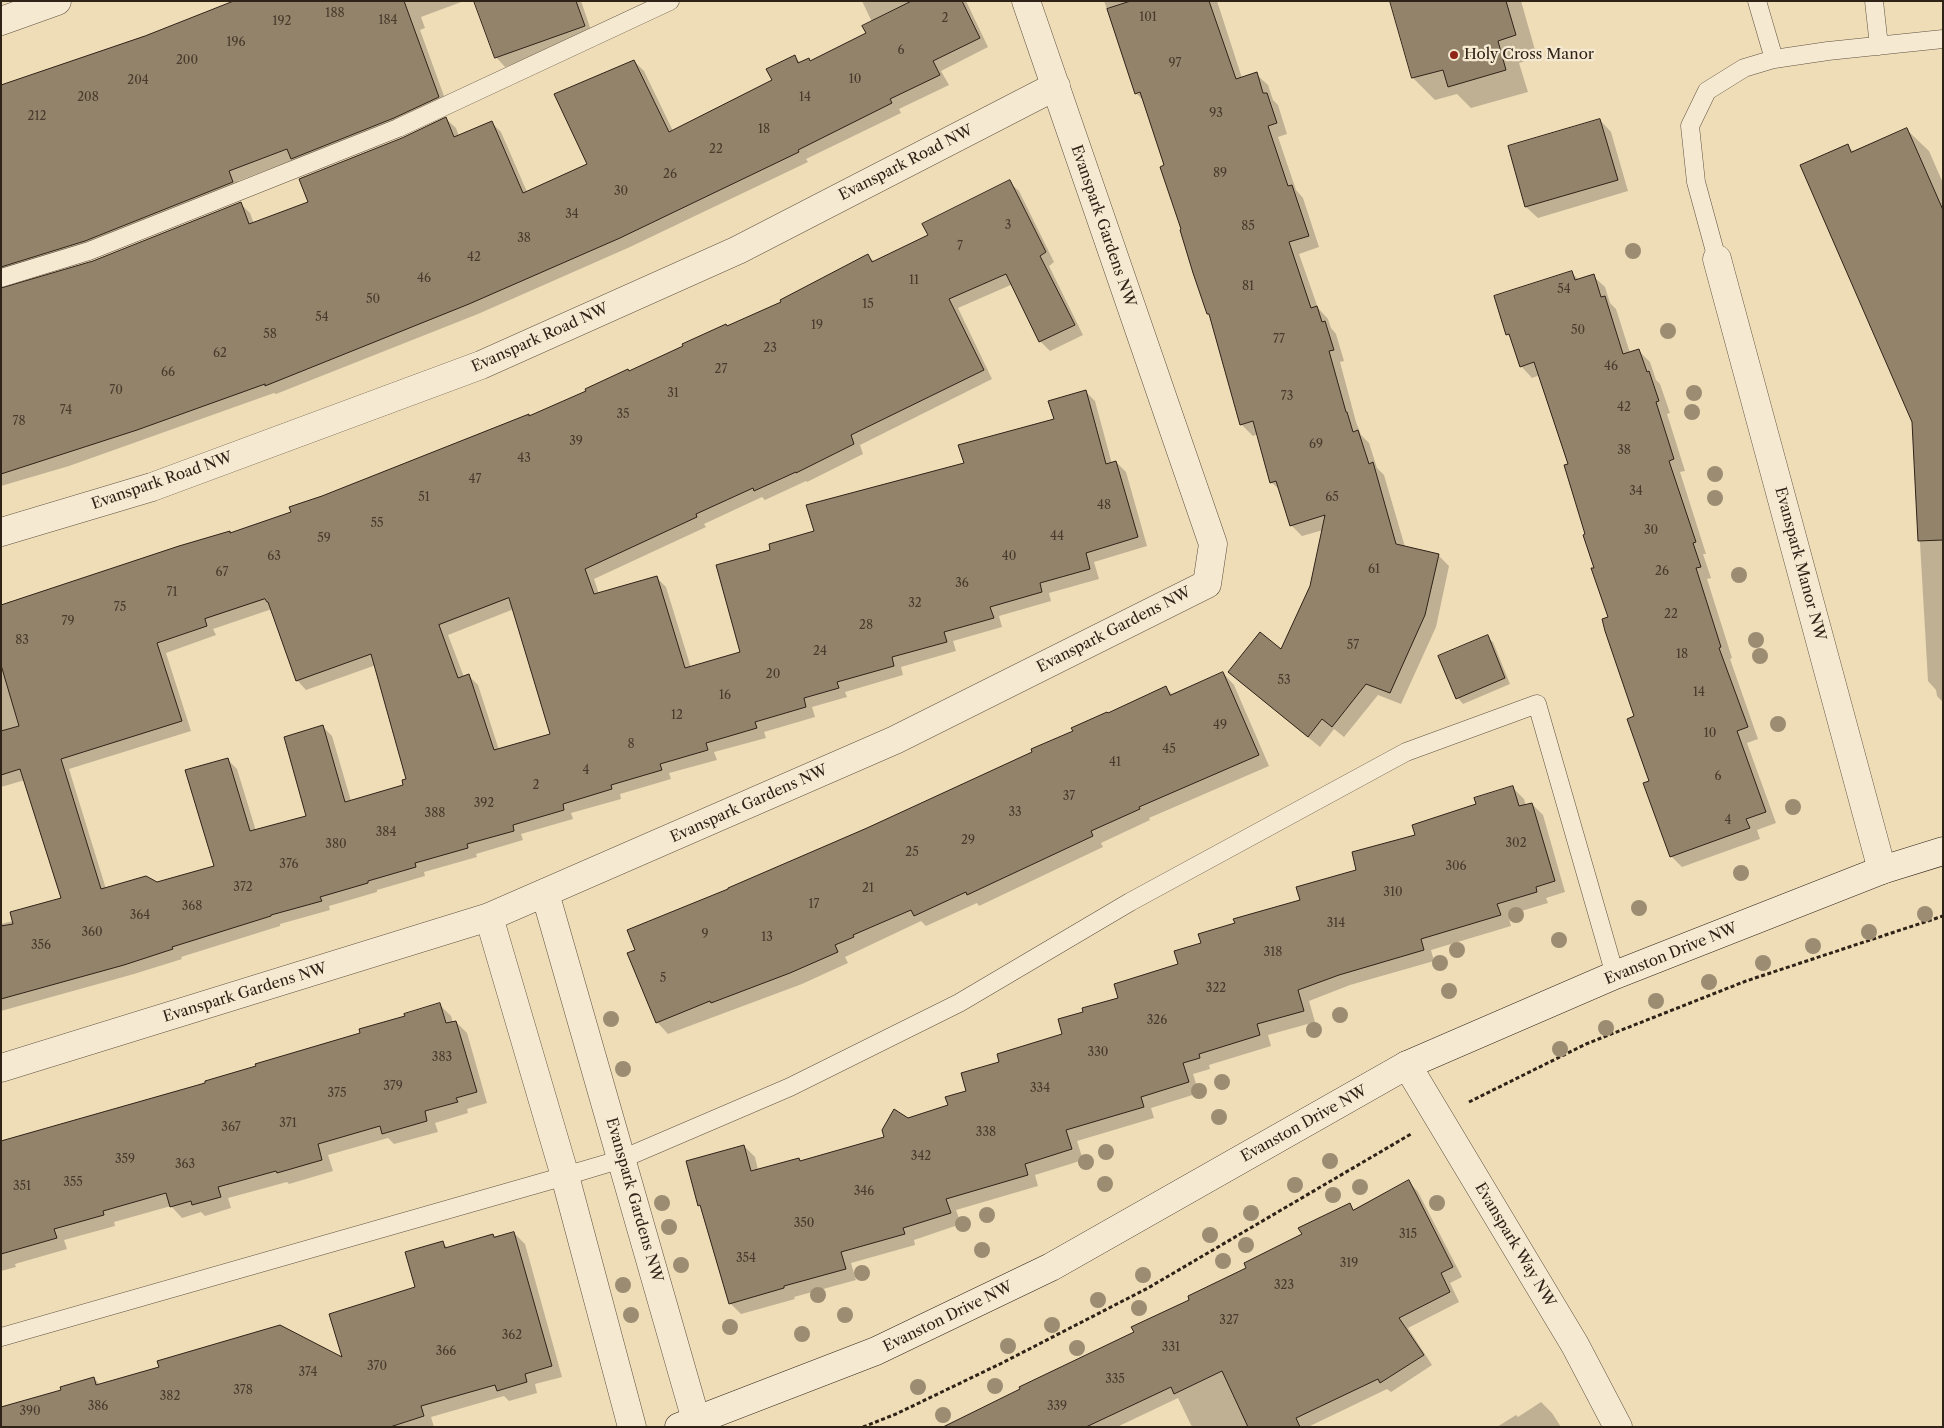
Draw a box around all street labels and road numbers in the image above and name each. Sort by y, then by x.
street label: Evanspark Road NW [836,121,976,205]
street label: Evanspark Gardens NW [1067,143,1139,309]
street label: Evanspark Road NW [469,300,611,376]
street label: Evanspark Road NW [89,448,235,514]
street label: Evanspark Manor NW [1771,485,1829,643]
street label: Evanspark Gardens NW [1034,583,1194,677]
street label: Evanspark Gardens NW [668,761,830,847]
street label: Evanston Drive NW [1602,919,1740,989]
street label: Evanspark Gardens NW [161,959,329,1027]
street label: Evanston Drive NW [1238,1082,1370,1166]
street label: Evanspark Gardens NW [602,1116,666,1284]
street label: Evanspark Way NW [1471,1180,1559,1310]
street label: Evanston Drive NW [881,1278,1015,1356]

